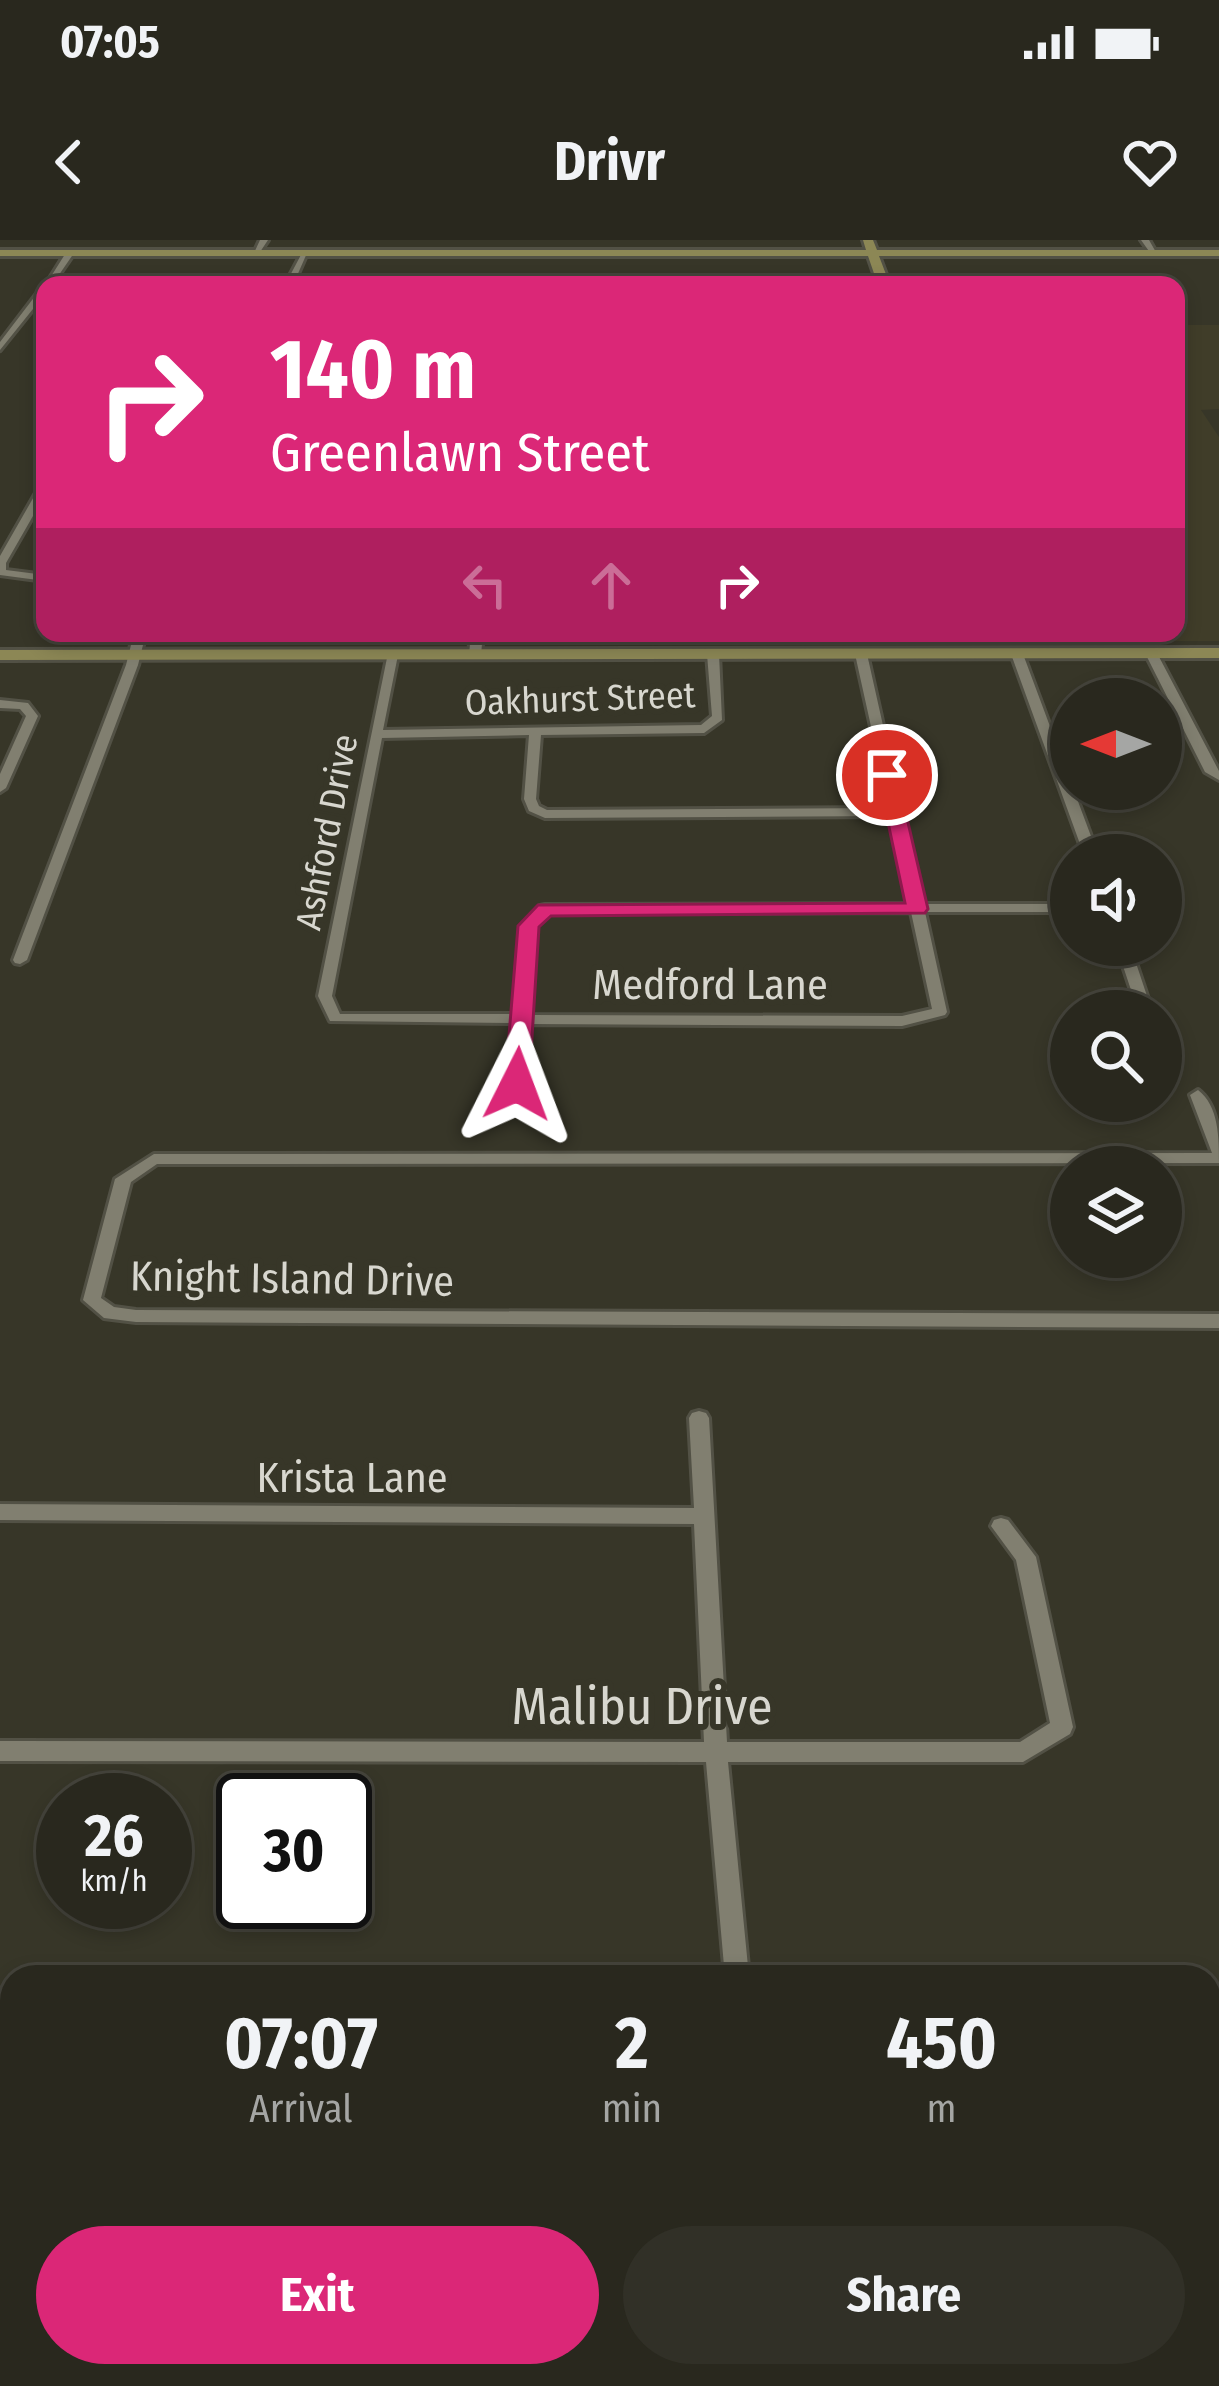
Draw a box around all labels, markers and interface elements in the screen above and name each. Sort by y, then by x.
text: 07:05 [60,15,160,69]
icon: back [36,129,102,195]
icon: heart [1117,129,1183,195]
text: Drivr [554,130,665,194]
text: 140 m [270,319,476,420]
icon: right [72,324,228,480]
text: Greenlawn Street [270,421,650,485]
icon: left [452,552,518,618]
icon: ahead [578,552,644,618]
icon: right [704,552,770,618]
street label: Oakhurst Street [464,673,696,725]
north arrow [1050,678,1182,810]
map controls [1050,678,1182,1278]
pin [836,724,938,826]
street label: Ashford Drive [286,730,368,934]
icon: arrive [854,742,920,808]
button: sound [1050,834,1182,966]
street label: Medford Lane [592,960,828,1010]
button: search [1050,990,1182,1122]
position arrow [454,1021,580,1147]
button: layers [1050,1146,1182,1278]
street label: Knight Island Drive [129,1251,455,1307]
street label: Krista Lane [256,1453,448,1503]
street label: Malibu Drive [512,1676,772,1738]
speed limit sign: 30 [216,1773,372,1929]
text: 26 [84,1800,144,1872]
text: km/h [81,1863,147,1899]
text: 07:07 [224,2001,378,2087]
text: 2 [615,2001,649,2087]
text: 450 [886,2001,997,2087]
text: Arrival [249,2086,353,2132]
text: min [602,2086,662,2132]
text: m [927,2086,957,2132]
button: Exit [36,2226,599,2364]
button: Share [623,2226,1185,2364]

